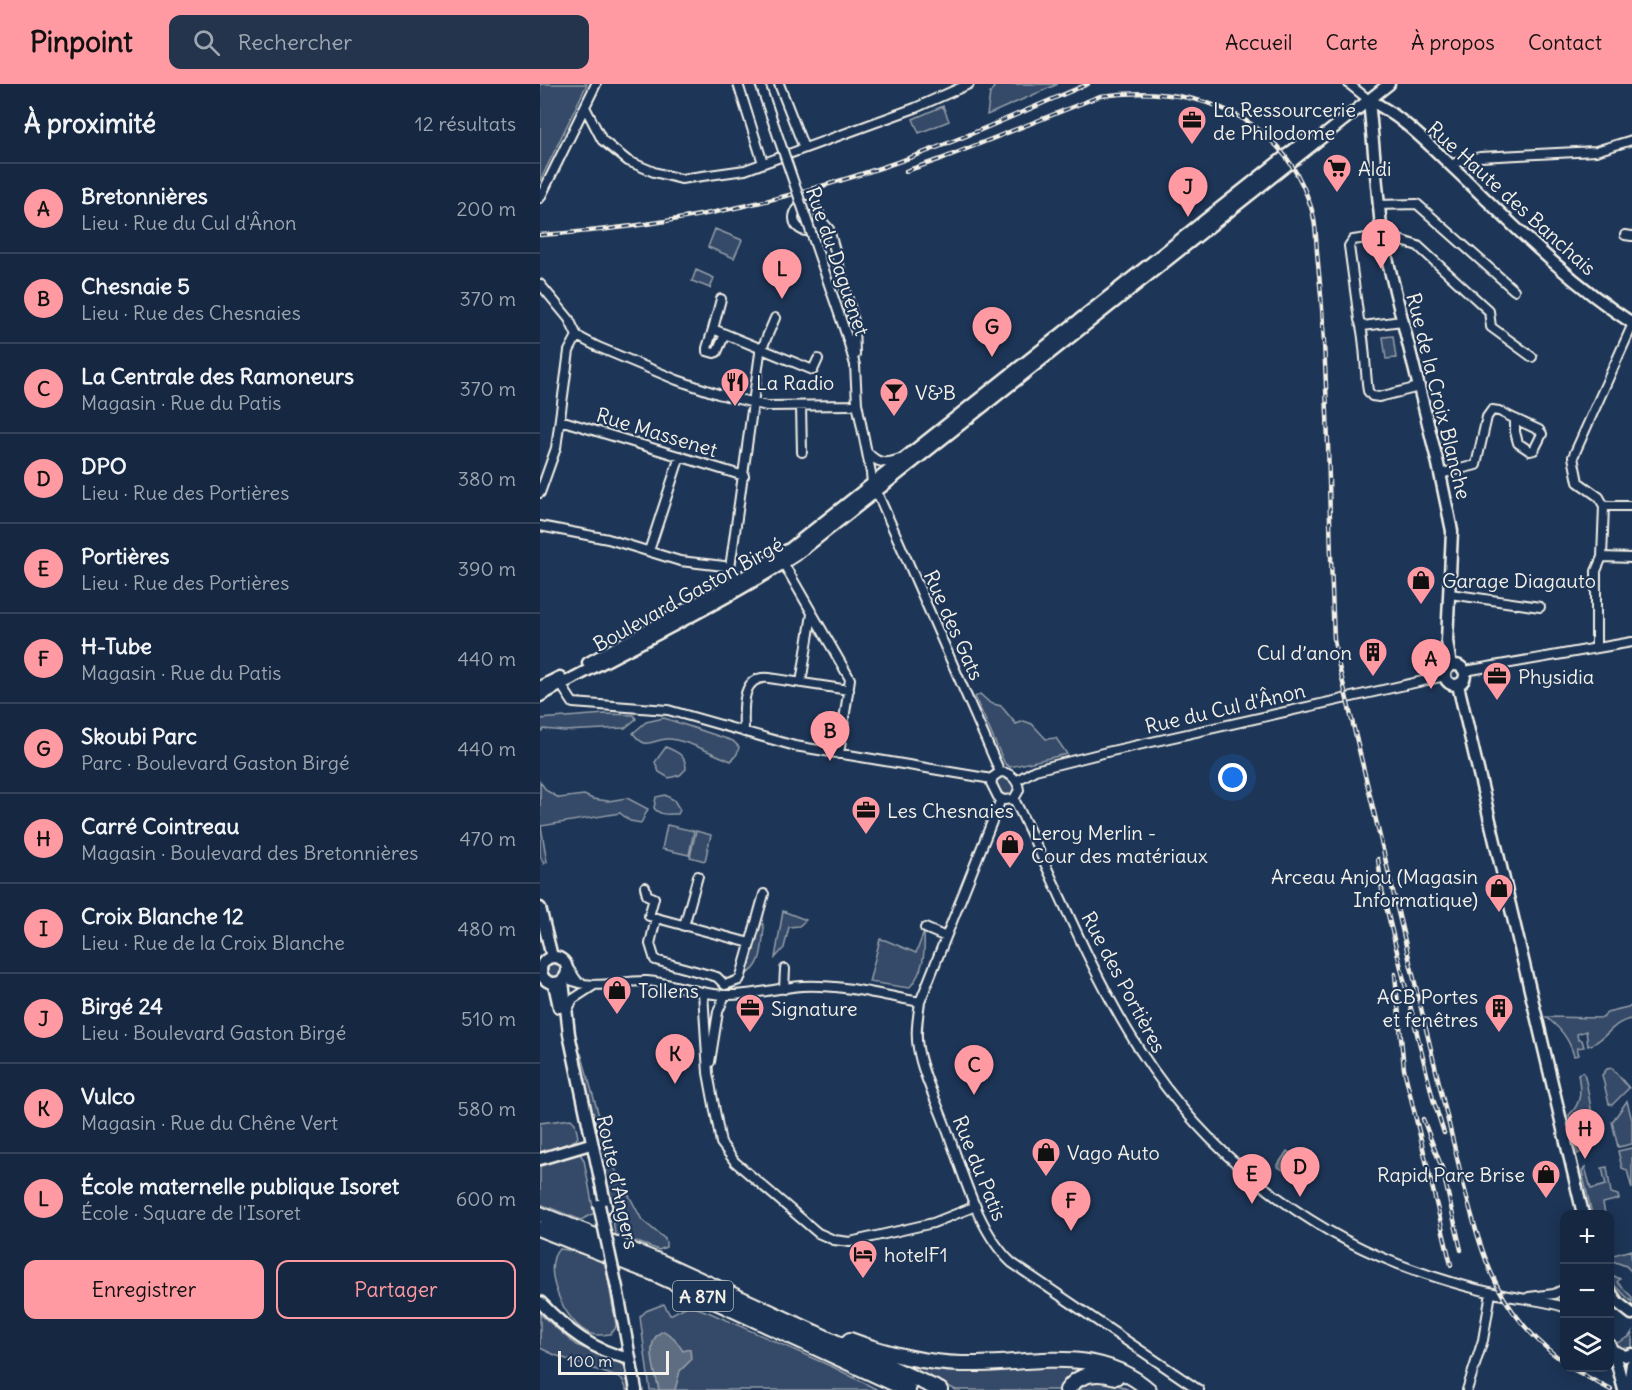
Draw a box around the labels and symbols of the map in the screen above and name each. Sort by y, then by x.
place label: La Ressourcerie de Philodome [1213,97,1356,145]
office icon: La Ressourcerie de Philodome [1176,104,1208,146]
street label: Rue Haute des Banchais [1423,116,1601,280]
supermarket icon: Aldi [1321,152,1353,194]
place label: Aldi [1358,156,1392,181]
pin: J [1168,168,1208,217]
street label: Rue du Daguenet [801,183,875,339]
pin: I [1362,220,1400,269]
pin: L [762,250,802,299]
street label: Rue de la Croix Blanche [1401,290,1477,502]
pin: G [972,308,1012,357]
restaurant icon: La Radio [719,366,751,408]
place label: La Radio [756,370,834,395]
bar icon: V&B [878,376,910,418]
place label: V&B [915,380,956,405]
street label: Rue Massenet [593,402,721,462]
street label: Boulevard Gaston Birgé [589,531,787,657]
shop icon: Garage Diagauto [1405,564,1437,606]
street label: Rue des Gats [919,566,989,684]
place label: Garage Diagauto [1442,568,1596,593]
building icon: Cul d’anon [1357,636,1389,678]
place label: Cul d’anon [1257,640,1352,665]
pin: A [1412,640,1450,689]
office icon: Physidia [1481,660,1513,702]
place label: Physidia [1518,664,1594,689]
street label: Rue du Cul d'Ânon [1142,677,1308,739]
pin: B [810,712,850,761]
your location [1218,763,1247,792]
office icon: Les Chesnaies [850,794,882,836]
place label: Les Chesnaies [887,798,1014,823]
place label: Leroy Merlin - Cour des matériaux [1031,820,1208,868]
shop icon: Leroy Merlin - Cour des matériaux [994,828,1026,870]
place label: Arceau Anjou (Magasin Informatique) [1271,864,1478,912]
shop icon: Arceau Anjou (Magasin Informatique) [1483,872,1515,914]
street label: Rue des Portières [1076,907,1172,1057]
shop icon: Tollens [601,974,633,1016]
place label: Tollens [638,978,699,1003]
place label: ACB Portes et fenêtres [1377,984,1478,1032]
office icon: Signature [734,992,766,1034]
building icon: ACB Portes et fenêtres [1483,992,1515,1034]
place label: Signature [771,996,858,1021]
pin: K [656,1034,694,1084]
pin: C [954,1046,994,1095]
pin: H [1566,1110,1604,1159]
street label: Rue du Patis [948,1112,1012,1224]
street label: Route d’Angers [592,1113,644,1251]
shop icon: Vago Auto [1030,1136,1062,1178]
place label: Vago Auto [1067,1140,1160,1165]
pin: D [1280,1148,1320,1197]
pin: E [1232,1154,1272,1204]
shop icon: Rapid Pare Brise [1530,1158,1562,1200]
place label: Rapid Pare Brise [1377,1162,1525,1187]
pin: F [1052,1182,1090,1231]
hotel icon: hotelF1 [847,1238,879,1280]
place label: hotelF1 [884,1242,948,1267]
road number: A 87N [673,1281,733,1311]
scale bar [558,1348,669,1376]

